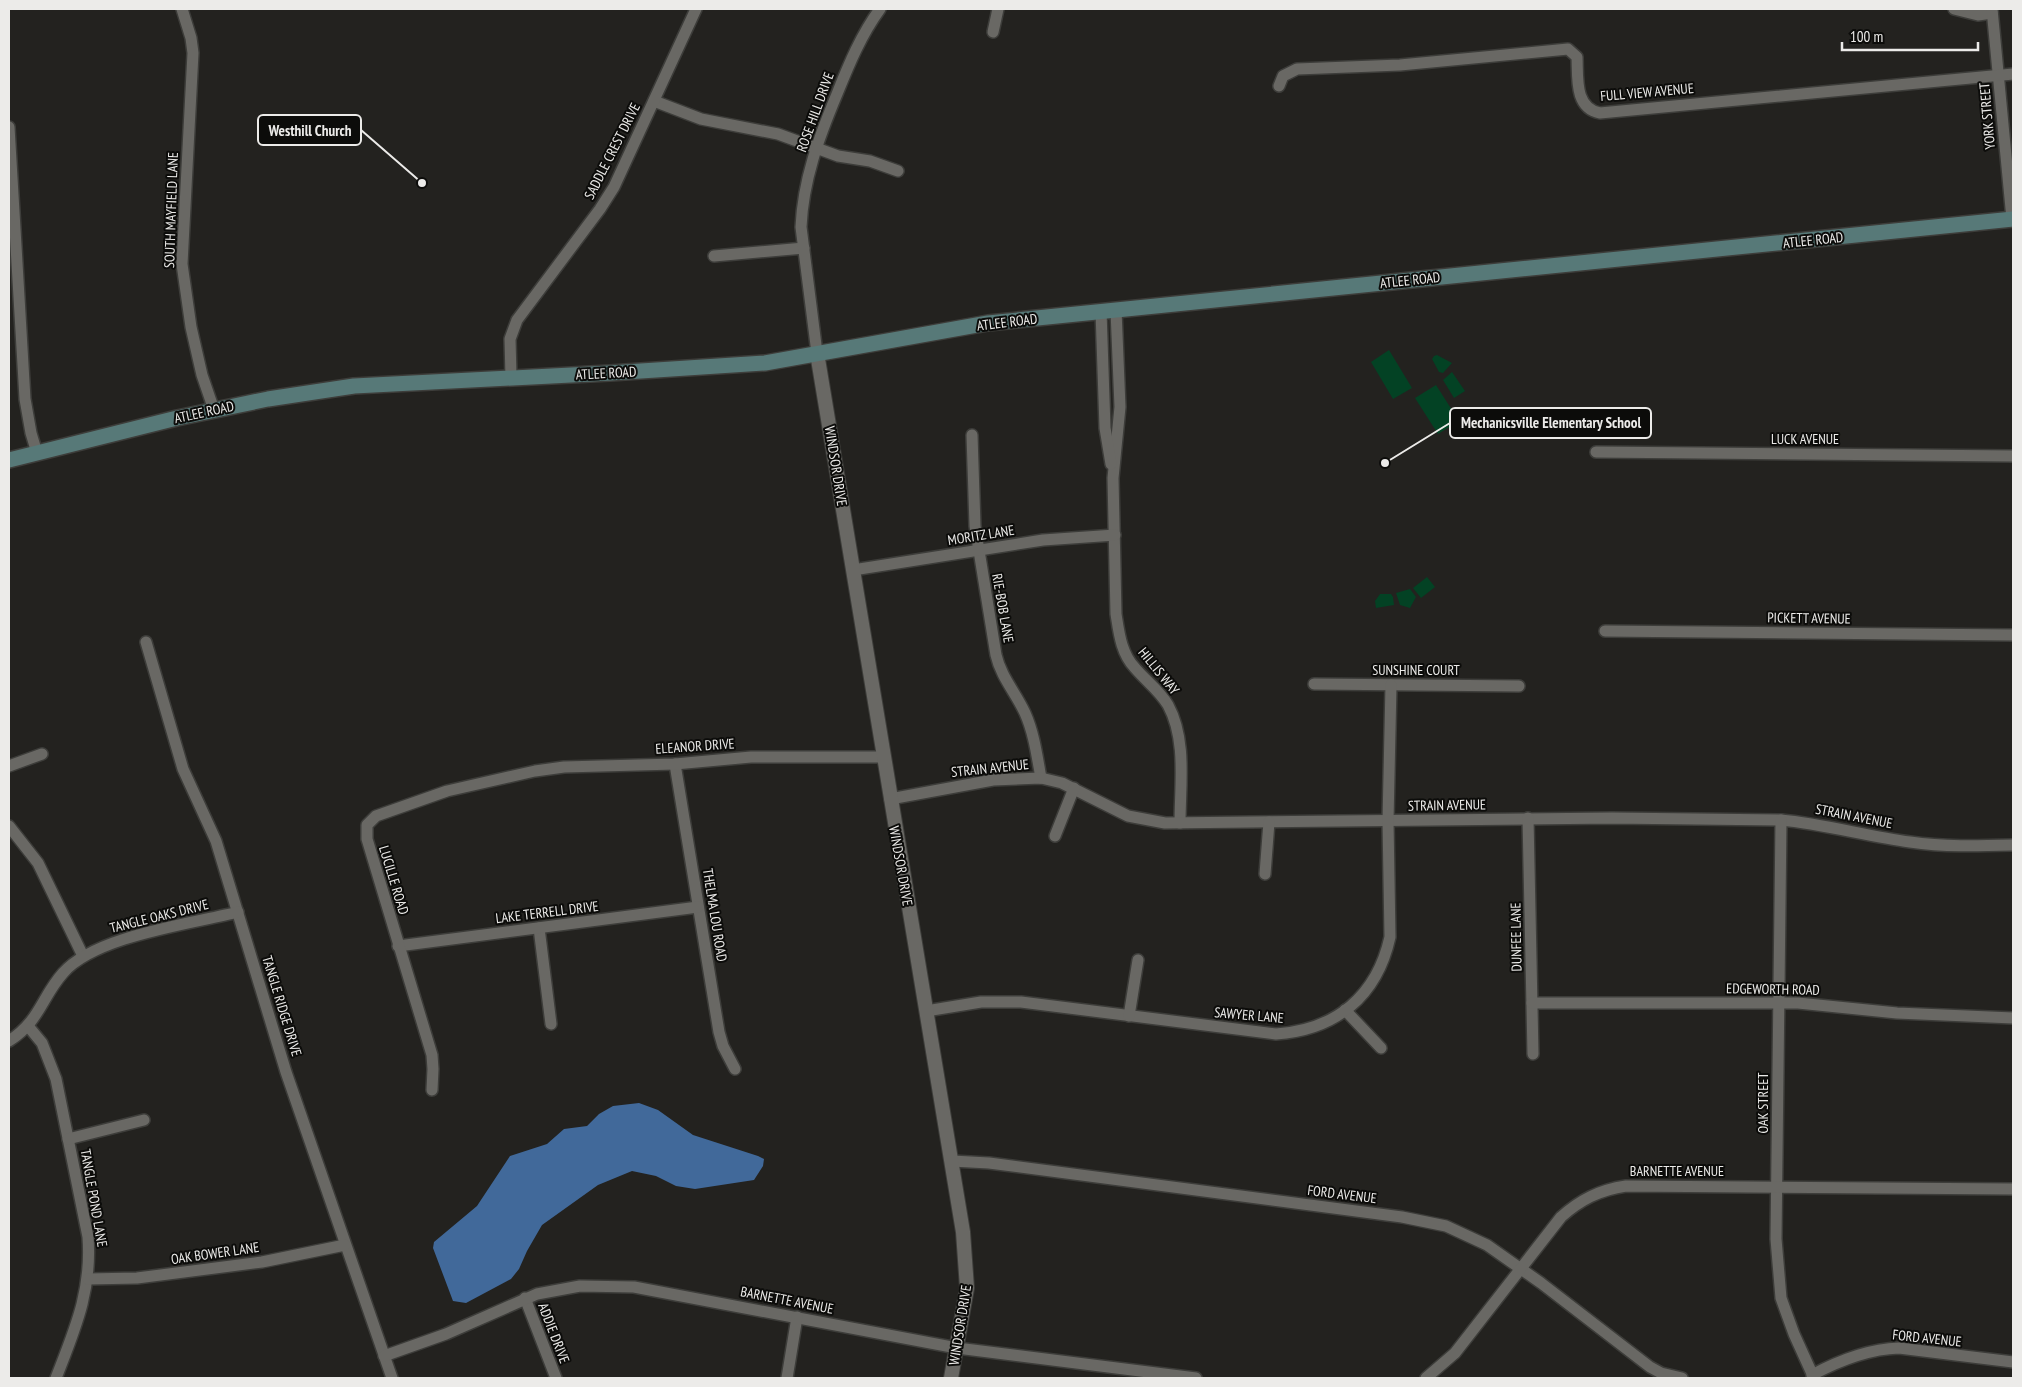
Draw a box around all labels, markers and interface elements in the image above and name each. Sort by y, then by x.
scale bar [1842,20,1978,52]
text: 100 m [1850,27,1883,46]
street label: ROSE HILL DRIVE [792,70,838,154]
street label: FULL VIEW AVENUE [1600,79,1694,105]
street label: YORK STREET [1975,81,1999,150]
street label: SADDLE CREST DRIVE [580,100,644,202]
callout: Westhill Church [258,115,361,145]
text: Westhill Church [267,121,352,140]
street label: SOUTH MAYFIELD LANE [160,152,182,268]
street label: ATLEE ROAD [1782,228,1844,252]
street label: ATLEE ROAD [1379,268,1441,292]
street label: ATLEE ROAD [976,309,1038,335]
street label: ATLEE ROAD [575,362,637,384]
street label: ATLEE ROAD [172,397,236,427]
callout: Mechanicsville Elementary School [1450,408,1651,438]
text: Mechanicsville Elementary School [1461,413,1641,432]
street label: WINDSOR DRIVE [821,425,851,507]
street label: LUCK AVENUE [1771,430,1839,448]
street label: MORITZ LANE [946,521,1016,549]
street label: RIE-BOB LANE [988,572,1018,644]
street label: PICKETT AVENUE [1767,608,1851,628]
street label: HILLIS WAY [1135,644,1184,699]
street label: SUNSHINE COURT [1372,661,1460,679]
street label: ELEANOR DRIVE [655,734,735,758]
street label: STRAIN AVENUE [950,755,1030,781]
street label: STRAIN AVENUE [1408,795,1486,815]
street label: STRAIN AVENUE [1814,800,1894,832]
street label: WINDSOR DRIVE [885,825,917,907]
street label: LUCILLE ROAD [375,843,413,917]
street label: THELMA LOU ROAD [699,867,731,963]
street label: TANGLE OAKS DRIVE [108,895,210,937]
street label: LAKE TERRELL DRIVE [494,897,600,927]
street label: DUNFEE LANE [1506,902,1526,972]
street label: TANGLE RIDGE DRIVE [258,953,306,1059]
street label: EDGEWORTH ROAD [1726,979,1820,999]
street label: SAWYER LANE [1214,1003,1284,1027]
street label: OAK STREET [1754,1072,1772,1133]
street label: TANGLE POND LANE [77,1148,111,1248]
street label: BARNETTE AVENUE [1630,1162,1724,1180]
street label: FORD AVENUE [1306,1181,1378,1207]
street label: OAK BOWER LANE [170,1238,260,1268]
street label: BARNETTE AVENUE [739,1282,835,1318]
street label: WINDSOR DRIVE [945,1284,975,1366]
street label: ADDIE DRIVE [534,1300,574,1366]
street label: FORD AVENUE [1891,1325,1963,1351]

